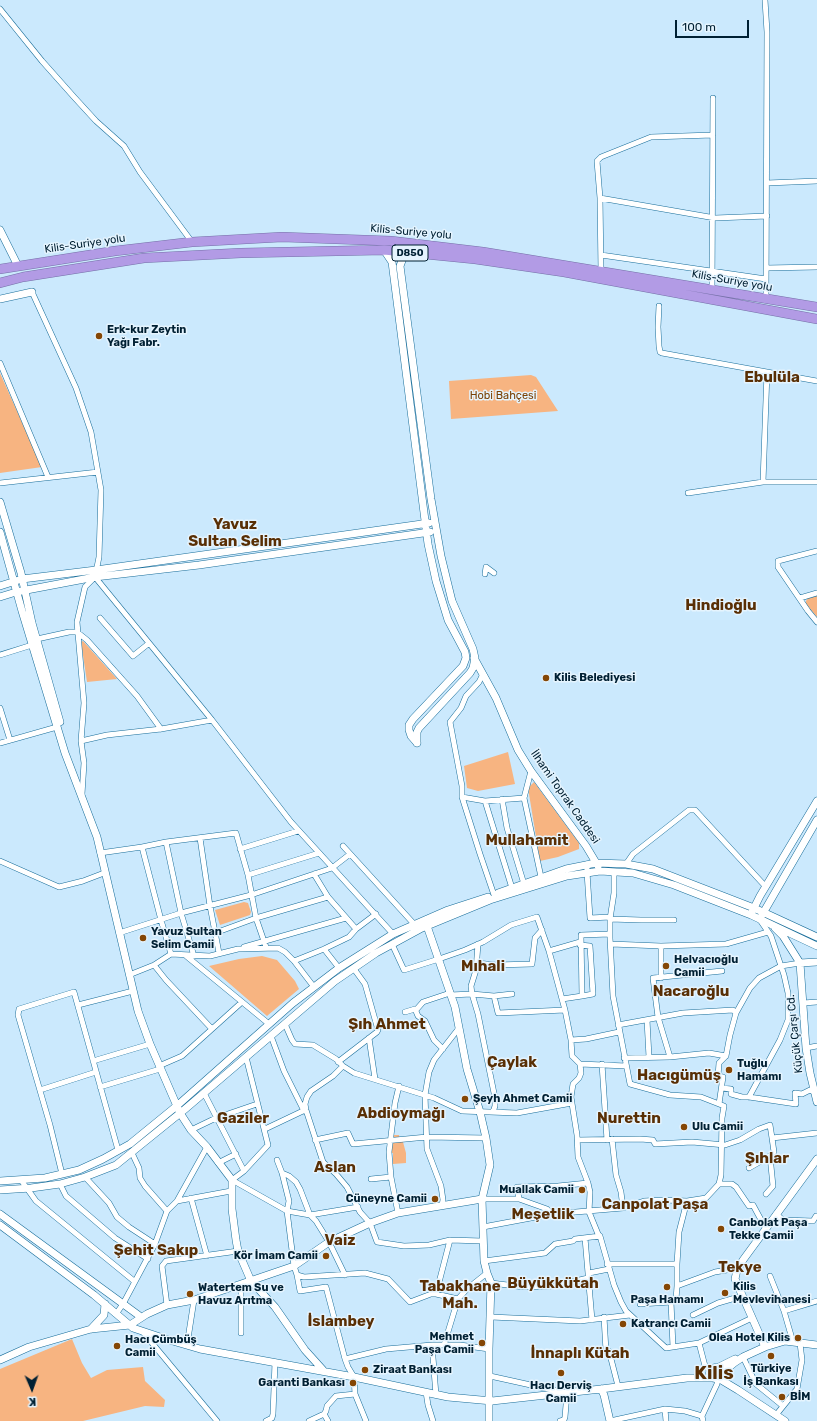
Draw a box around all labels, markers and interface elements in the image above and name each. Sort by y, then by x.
scale bar [677,12,751,38]
text: 100 m [682,20,716,34]
street label: Kilis-Suriye yolu [370,222,452,242]
street label: Kilis-Suriye yolu [44,232,126,256]
road number: D850 [392,245,428,261]
street label: Kilis-Suriye yolu [691,267,773,295]
place label: Erk-kur Zeytin Yağı Fabr. [107,323,186,349]
marker: Erk-kur Zeytin Yağı Fabr. [94,331,104,341]
district label: Ebulüla [744,369,800,387]
park label: Hobi Bahçesi [470,389,536,403]
district label: Yavuz Sultan Selim [188,516,282,551]
district label: Hindioğlu [685,597,757,615]
place label: Kilis Belediyesi [554,671,635,685]
marker: Kilis Belediyesi [541,673,551,683]
street label: İlhami Toprak Caddesi [528,748,602,846]
district label: Mullahamit [485,832,569,850]
place label: Yavuz Sultan Selim Camii [151,925,222,951]
marker: Yavuz Sultan Selim Camii [138,933,148,943]
place label: Helvacıoğlu Camii [674,953,738,979]
district label: Mıhali [461,958,505,976]
marker: Helvacıoğlu Camii [661,961,671,971]
district label: Nacaroğlu [653,983,729,1001]
street label: Küçük Çarşı Cd. [784,994,806,1074]
district label: Şıh Ahmet [348,1016,426,1034]
district label: Çaylak [487,1054,537,1072]
place label: Tuğlu Hamamı [737,1057,781,1083]
marker: Tuğlu Hamamı [724,1065,734,1075]
district label: Hacıgümüş [637,1067,721,1085]
place label: Şeyh Ahmet Camii [473,1092,572,1106]
marker: Şeyh Ahmet Camii [460,1094,470,1104]
district label: Abdioymağı [357,1105,445,1123]
district label: Gaziler [217,1110,269,1128]
district label: Nurettin [597,1110,661,1128]
place label: Ulu Camii [692,1120,743,1134]
marker: Ulu Camii [679,1122,689,1132]
district label: Şıhlar [745,1150,789,1168]
district label: Aslan [314,1159,356,1177]
place label: Muallak Camii [499,1183,574,1197]
marker: Muallak Camii [577,1185,587,1195]
place label: Cüneyne Camii [346,1192,427,1206]
marker: Cüneyne Camii [430,1194,440,1204]
district label: Canpolat Paşa [602,1196,708,1214]
district label: Meşetlik [512,1206,574,1224]
place label: Canbolat Paşa Tekke Camii [729,1216,807,1242]
marker: Canbolat Paşa Tekke Camii [716,1224,726,1234]
district label: Vaiz [325,1232,355,1250]
district label: Şehit Sakıp [114,1242,198,1260]
place label: Kör İmam Camii [234,1249,318,1263]
marker: Kör İmam Camii [321,1251,331,1261]
district label: Tekye [718,1259,762,1277]
district label: Büyükkütah [507,1275,599,1293]
district label: Tabakhane Mah. [419,1278,501,1313]
place label: Kilis Mevlevihanesi [733,1280,811,1306]
place label: Watertem Su ve Havuz Arıtma [198,1281,284,1307]
marker: Paşa Hamamı [662,1282,672,1292]
marker: Kilis Mevlevihanesi [720,1288,730,1298]
marker: Watertem Su ve Havuz Arıtma [185,1289,195,1299]
place label: Paşa Hamamı [630,1293,704,1307]
district label: İslambey [307,1313,375,1331]
place label: Katrancı Camii [631,1317,711,1331]
marker: Katrancı Camii [618,1319,628,1329]
place label: Mehmet Paşa Camii [415,1330,474,1356]
place label: Olea Hotel Kilis [709,1331,790,1345]
place label: Hacı Cümbüş Camii [125,1333,197,1359]
marker: Olea Hotel Kilis [793,1333,803,1343]
marker: Mehmet Paşa Camii [477,1338,487,1348]
marker: Hacı Cümbüş Camii [112,1341,122,1351]
district label: İnnaplı Kütah [530,1345,630,1363]
marker: Türkiye İş Bankası [766,1351,776,1361]
place label: Türkiye İş Bankası [743,1362,799,1388]
place label: Ziraat Bankası [373,1363,452,1377]
district label: Kilis [694,1363,734,1385]
marker: Ziraat Bankası [360,1365,370,1375]
marker: Hacı Derviş Camii [556,1368,566,1378]
north arrow [12,1369,52,1409]
place label: Garanti Bankası [258,1376,345,1390]
marker: Garanti Bankası [348,1378,358,1388]
place label: Hacı Derviş Camii [530,1379,592,1405]
place label: BİM [790,1390,810,1404]
marker: BİM [777,1392,787,1402]
text: K [29,1395,36,1408]

